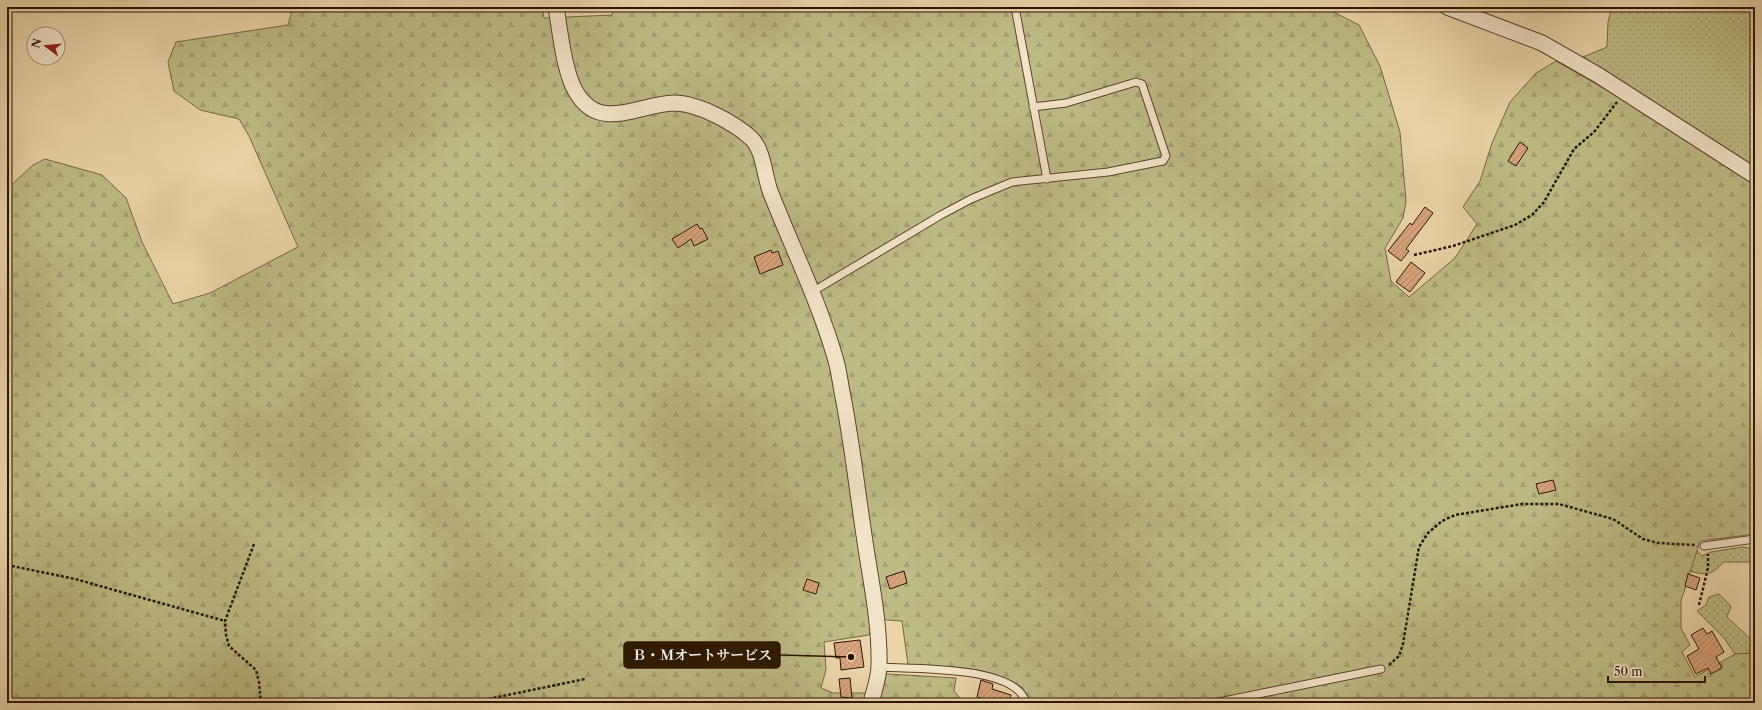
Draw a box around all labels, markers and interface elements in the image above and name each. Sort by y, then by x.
north arrow [26,26,66,66]
text: N [28,36,45,50]
callout: Ｂ・Ｍオートサービス [624,642,780,668]
text: Ｂ・Ｍオートサービス [632,646,772,664]
scale bar [1608,658,1705,684]
text: 50 m [1614,664,1643,679]

